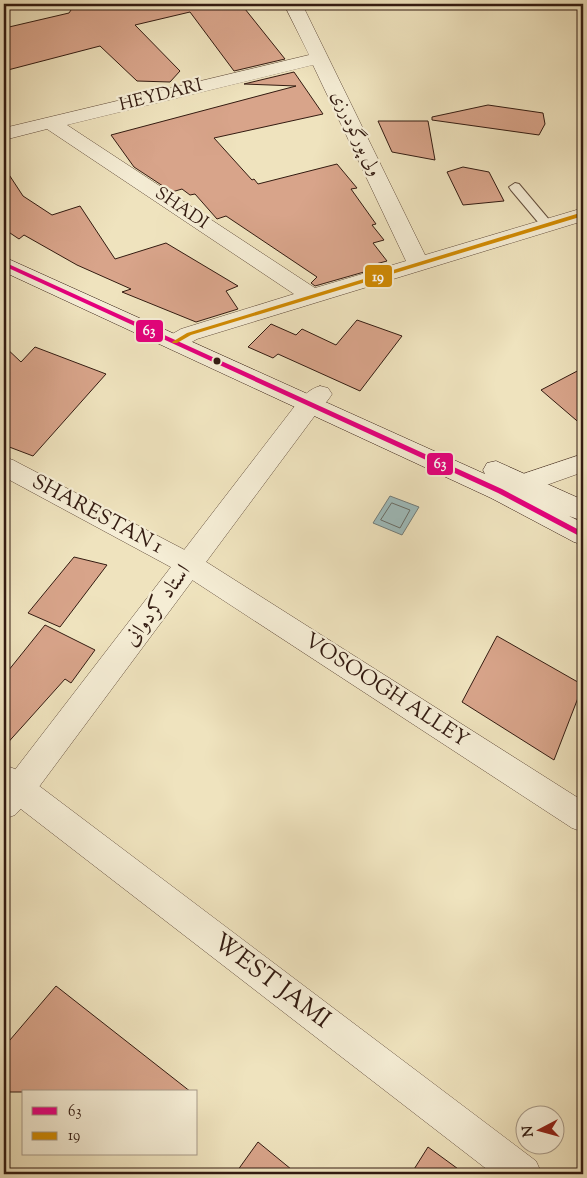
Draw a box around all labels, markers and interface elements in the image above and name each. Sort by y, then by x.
street label: HEYDARI [117,73,205,119]
street label: ولی پورگودرزی [323,87,387,181]
street label: SHADI [149,182,213,237]
line badge: 19 [364,264,393,288]
text: 19 [372,268,384,288]
line badge: 63 [135,319,164,343]
text: 63 [143,322,156,342]
unlabelled marker [212,356,222,366]
line badge: 63 [426,452,454,476]
text: 63 [434,455,447,475]
street label: SHARESTAN 1 [26,468,168,562]
street label: استاد کردوانی [117,559,199,653]
street label: VOSOOGH ALLEY [298,626,474,756]
street label: WEST JAMI [205,926,337,1038]
legend [22,1090,198,1156]
text: 63 [68,1102,82,1123]
north arrow [514,1106,564,1156]
text: N [519,1125,540,1138]
text: 19 [68,1126,80,1147]

